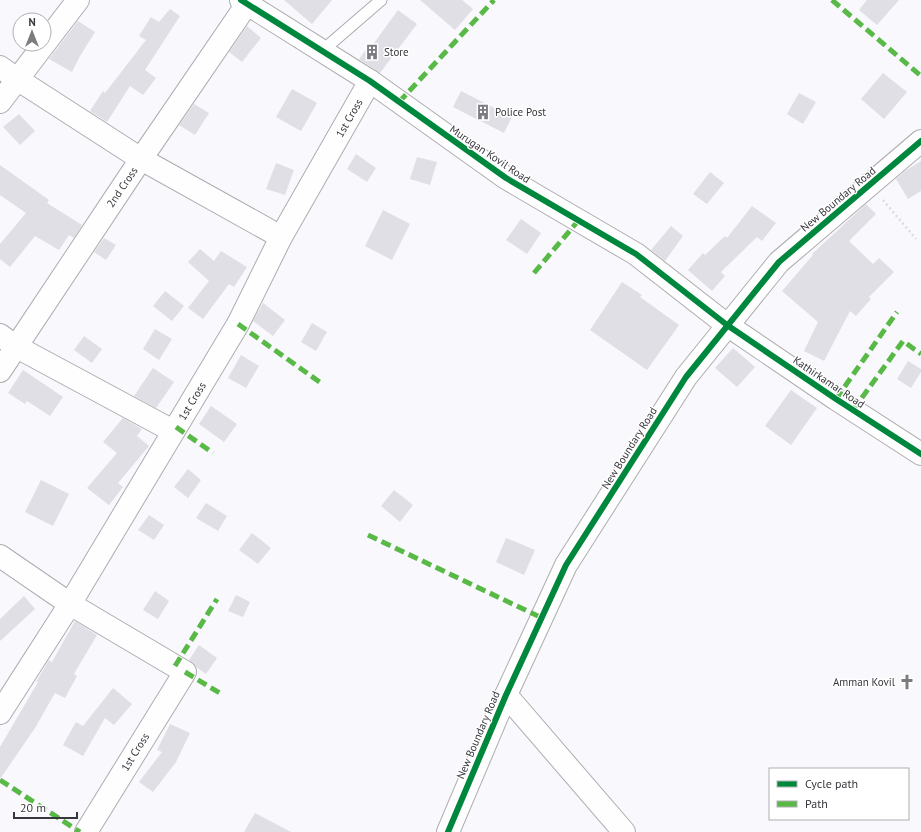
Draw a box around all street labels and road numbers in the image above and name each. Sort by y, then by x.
street label: 1st Cross [332,96,366,140]
street label: Murugan Kovil Road [447,122,533,186]
street label: New Boundary Road [798,163,879,235]
street label: 2nd Cross [103,164,141,210]
street label: Kathirkamar Road [791,353,868,411]
street label: 1st Cross [175,379,209,423]
street label: New Boundary Road [598,404,660,492]
street label: New Boundary Road [453,689,503,781]
street label: 1st Cross [118,730,152,774]

